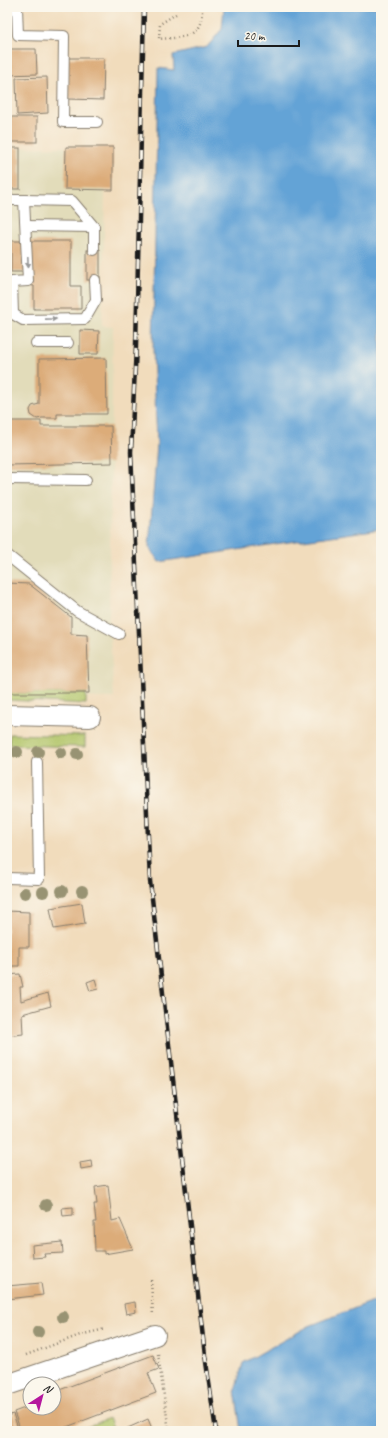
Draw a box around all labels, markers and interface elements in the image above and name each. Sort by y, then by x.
scale bar [238,22,299,48]
text: 20 m [244,28,266,44]
one-way arrow [24,256,31,268]
one-way arrow [45,316,58,322]
north arrow [22,1376,62,1416]
text: N [41,1380,57,1397]

